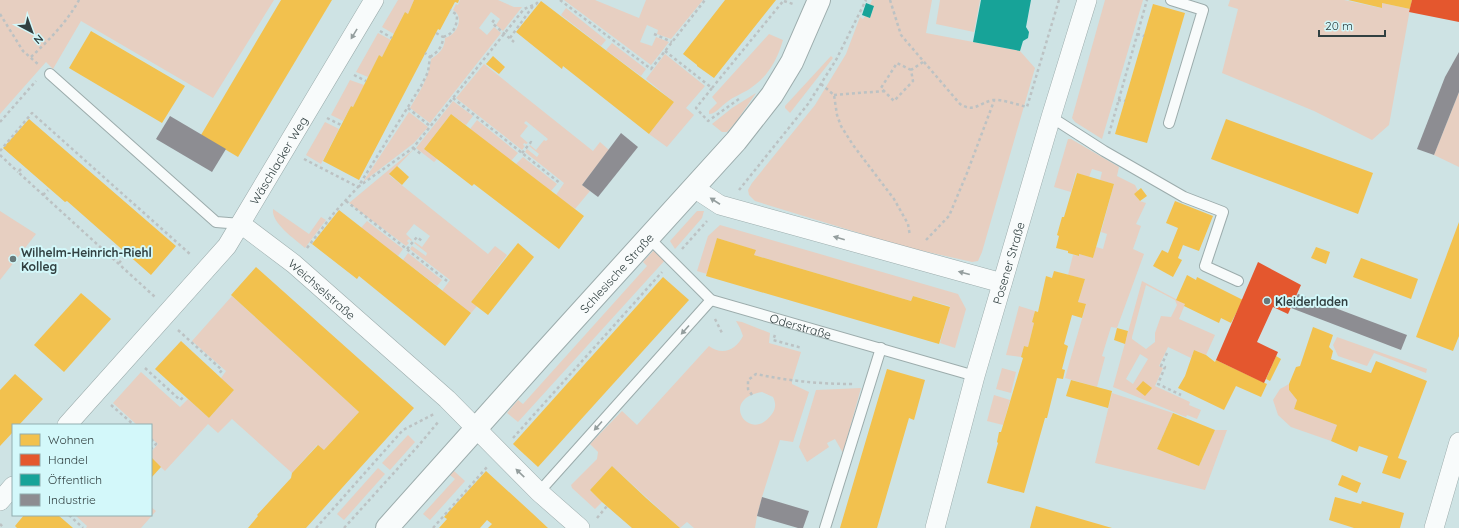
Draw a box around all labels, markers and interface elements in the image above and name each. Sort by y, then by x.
north arrow [12,12,52,52]
scale bar [1319,12,1385,38]
text: 20 m [1325,18,1353,33]
one-way arrow [351,28,358,40]
text: N [31,32,46,47]
street label: Wäschlacker Weg [246,113,310,207]
one-way arrow [709,198,720,205]
street label: Posener Straße [989,220,1027,306]
street label: Schlesische Straße [576,230,657,316]
one-way arrow [833,235,845,241]
place label: Wilhelm-Heinrich-Riehl Kolleg [21,245,152,274]
marker: Wilhelm-Heinrich-Riehl Kolleg [8,254,18,264]
street label: Weichselstraße [286,255,359,323]
one-way arrow [958,270,970,276]
place label: Kleiderladen [1275,294,1348,309]
marker: Kleiderladen [1262,296,1272,306]
street label: Oderstraße [768,310,833,342]
one-way arrow [681,324,690,335]
one-way arrow [594,421,603,431]
legend [12,424,152,516]
text: Wohnen [48,432,94,447]
text: Handel [48,452,88,467]
one-way arrow [515,468,525,478]
text: Öffentlich [48,472,102,487]
text: Industrie [48,492,96,507]

